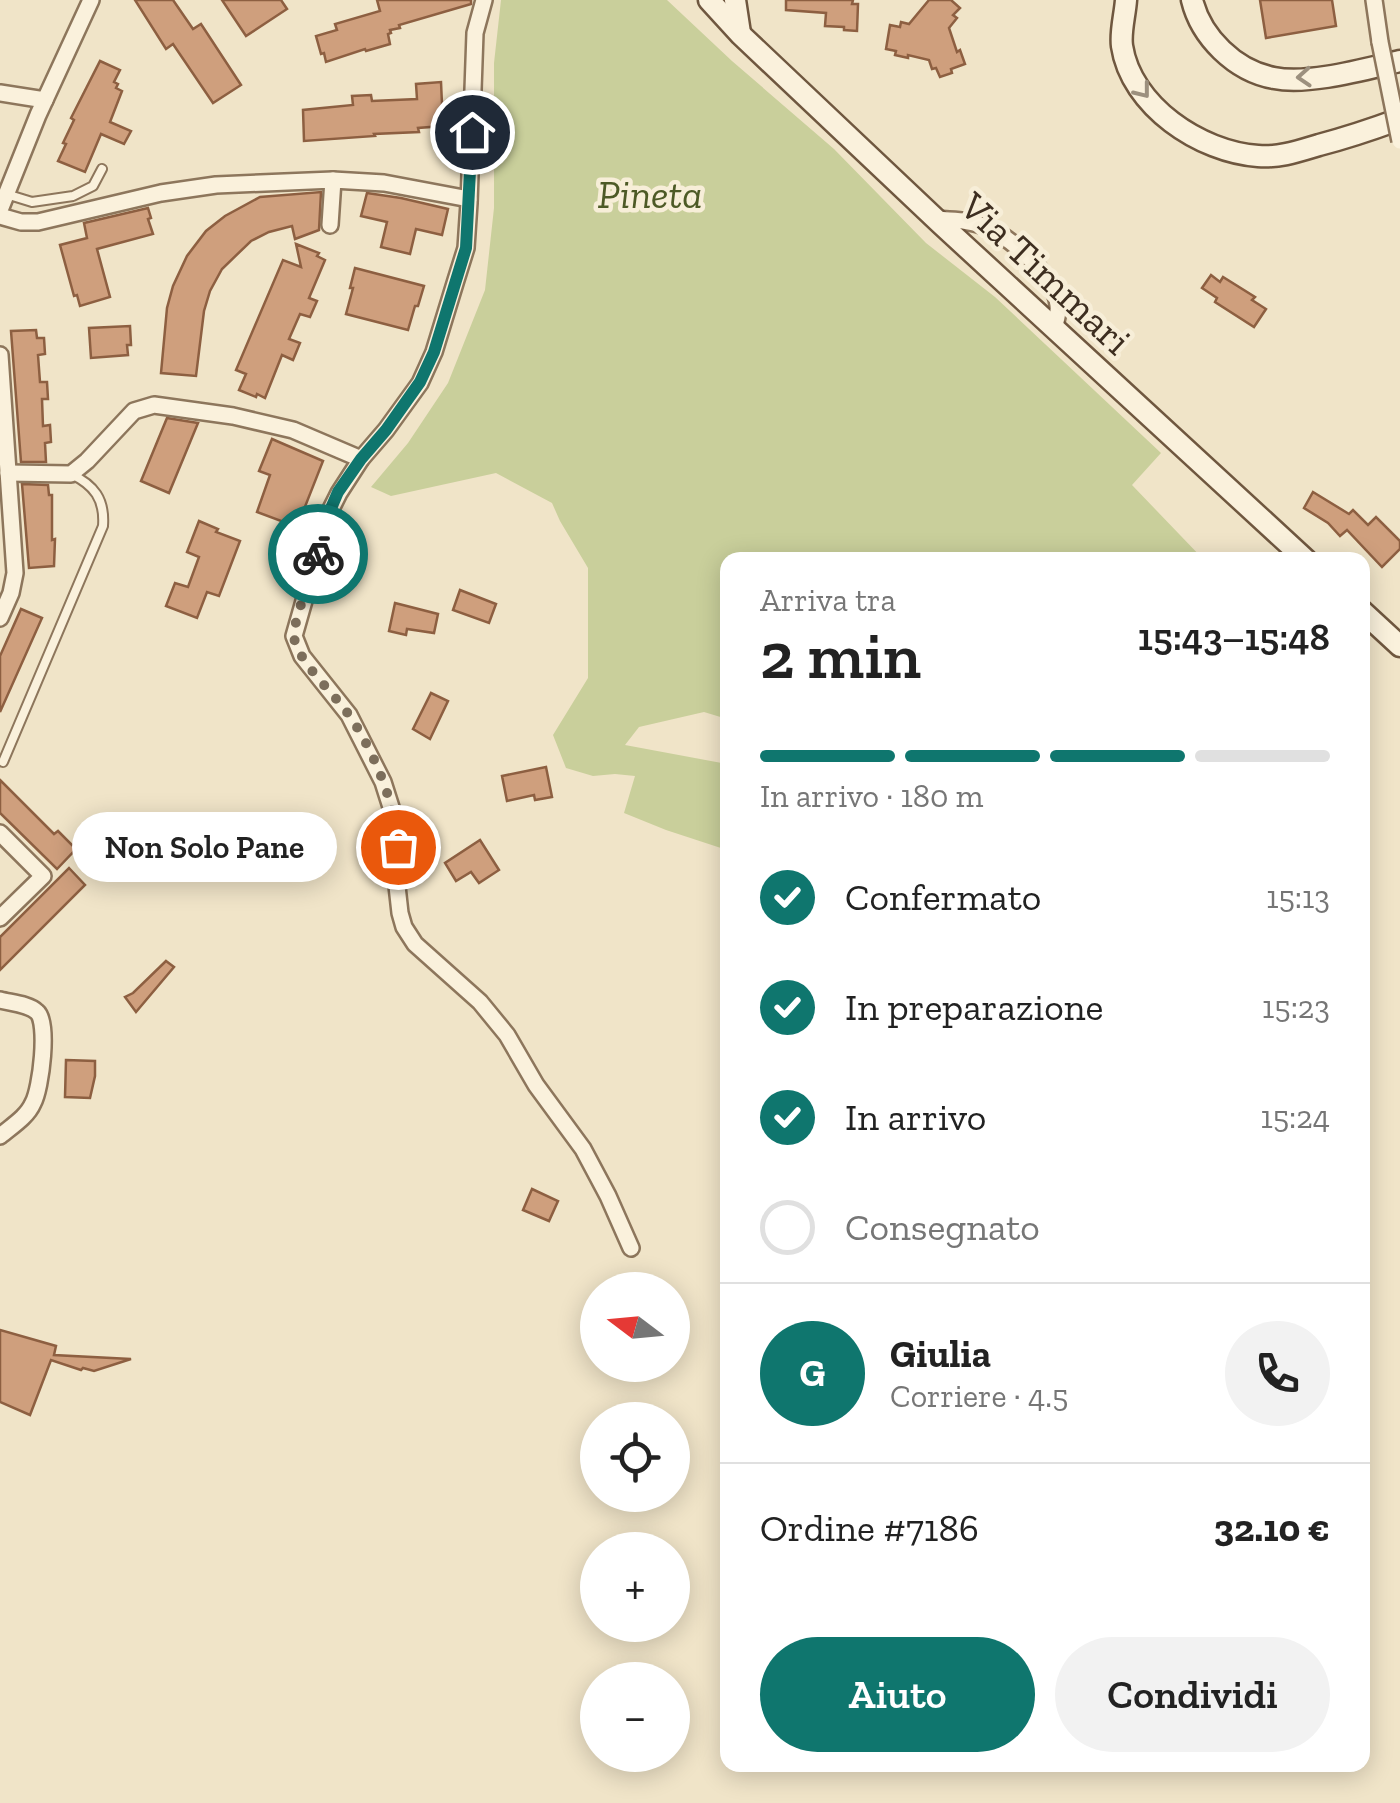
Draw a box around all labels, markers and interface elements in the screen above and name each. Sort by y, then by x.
one-way arrow [1296,66,1312,87]
one-way arrow [1132,80,1149,98]
pin [430,90,515,175]
icon: home [445,105,500,160]
park label: Pineta [598,170,702,218]
street label: Via Timmari [950,181,1141,364]
courier [268,504,368,604]
icon: bike [291,527,346,582]
text: Arriva tra [760,581,896,619]
text: 15:43–15:48 [1138,614,1330,660]
text: 2 min [760,617,921,695]
text: In arrivo · 180 m [760,777,983,815]
pin [356,805,441,890]
callout: Non Solo Pane [73,812,338,882]
icon: bag [371,820,426,875]
text: Non Solo Pane [105,828,304,866]
icon: check [760,870,815,925]
text: Confermato [845,874,1041,920]
text: 15:13 [1266,878,1330,916]
icon: check [760,980,815,1035]
text: In preparazione [845,984,1103,1030]
text: 15:23 [1262,988,1330,1026]
icon: check [760,1090,815,1145]
text: In arrivo [845,1094,986,1140]
text: 15:24 [1260,1098,1330,1136]
text: Consegnato [845,1204,1040,1250]
north arrow [580,1272,690,1382]
map controls [580,1272,690,1772]
button: phone [1225,1321,1330,1426]
text: Giulia [890,1331,991,1377]
text: G [800,1350,825,1396]
text: Corriere · 4.5 [890,1377,1068,1415]
button: locate [580,1402,690,1512]
text: Ordine #7186 [760,1505,979,1551]
text: 32.10 € [1214,1505,1330,1551]
button: + [580,1532,690,1642]
button: Aiuto [760,1637,1035,1752]
button: Condividi [1055,1637,1330,1752]
button: − [580,1662,690,1772]

